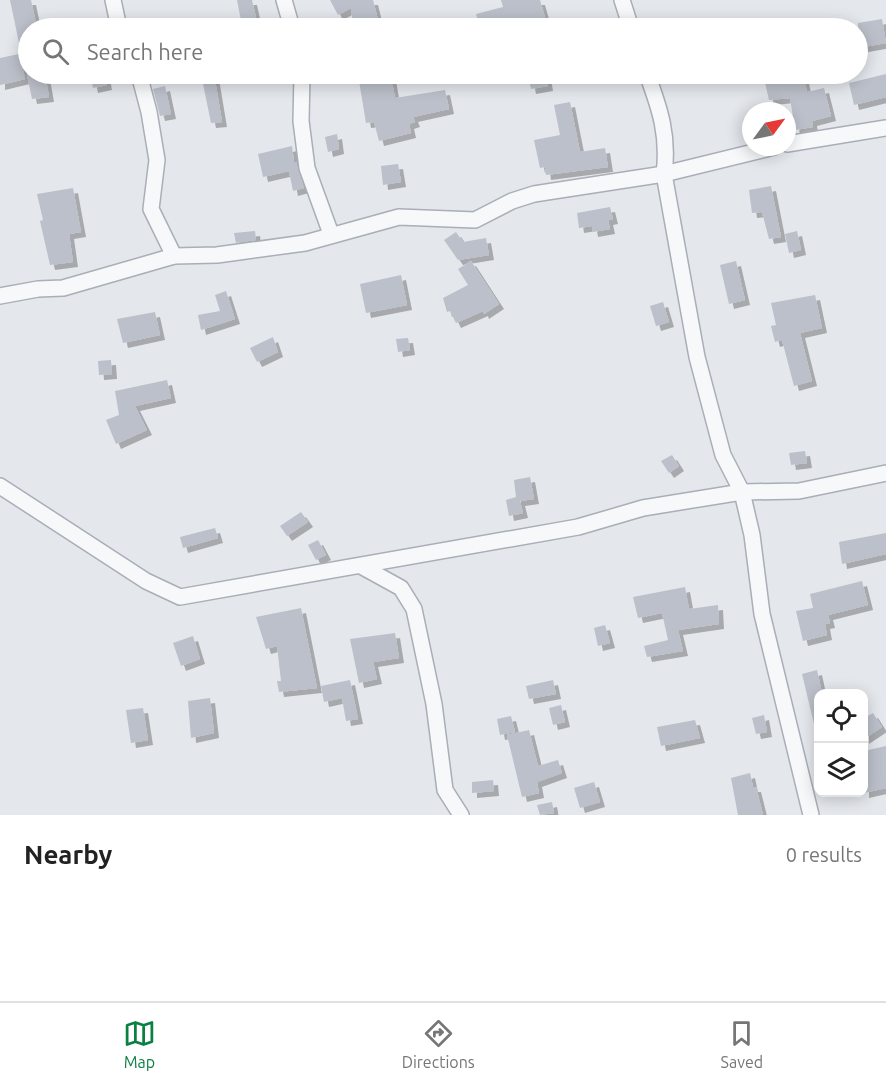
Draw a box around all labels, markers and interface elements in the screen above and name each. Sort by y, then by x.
search box [18,18,868,84]
icon: search [39,35,72,68]
text: Search here [87,39,203,64]
north arrow [742,102,796,156]
map controls [814,689,868,797]
button: locate [814,689,868,743]
button: layers [814,743,868,797]
text: Nearby [24,840,112,869]
text: 0 results [786,843,862,866]
tab: Map [123,1017,156,1071]
tab: Directions [402,1017,475,1071]
tab: Saved [721,1017,763,1071]

